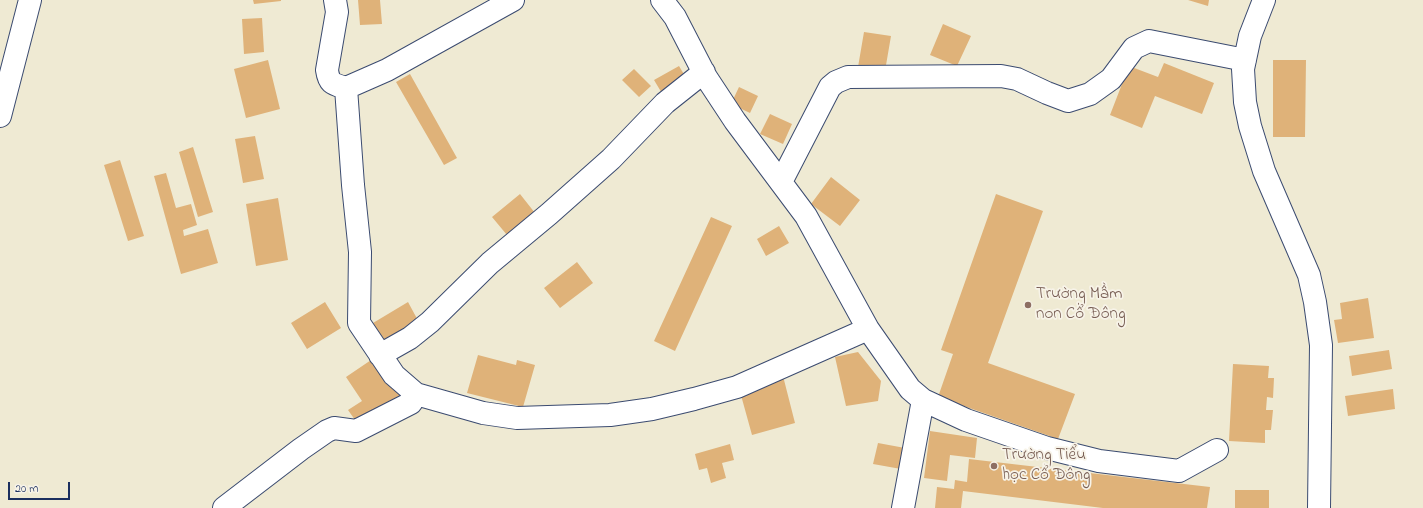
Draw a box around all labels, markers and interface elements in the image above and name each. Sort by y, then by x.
place label: Trường Mầm non Cổ Đông [1036,285,1126,325]
marker: Trường Mầm non Cổ Đông [1023,300,1033,310]
place label: Trường Tiểu học Cổ Đông [1002,446,1090,486]
marker: Trường Tiểu học Cổ Đông [989,461,999,471]
scale bar [10,474,72,500]
text: 20 m [15,480,38,498]

